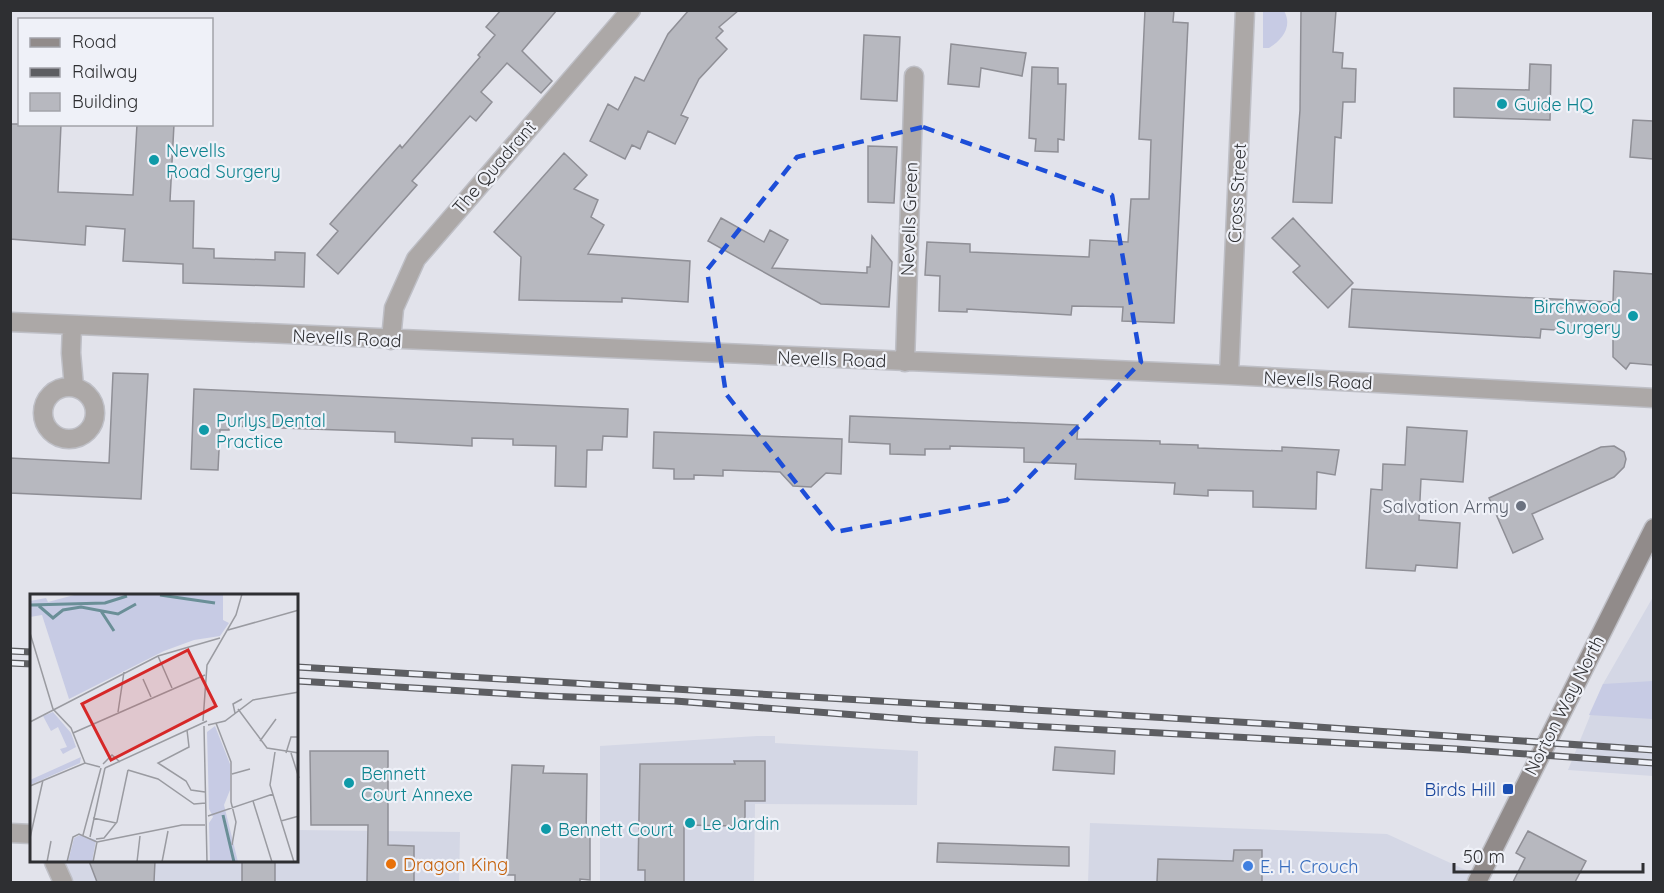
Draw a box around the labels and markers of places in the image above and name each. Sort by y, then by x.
place label: Guide HQ [1514,93,1595,116]
marker: Guide HQ [1495,97,1509,111]
place label: Nevells Road Surgery [166,139,281,183]
marker: Nevells Road Surgery [147,153,161,167]
place label: Birchwood Surgery [1533,295,1621,339]
marker: Birchwood Surgery [1626,309,1640,323]
place label: Purlys Dental Practice [216,409,326,453]
marker: Purlys Dental Practice [197,423,211,437]
place label: Salvation Army [1383,495,1509,518]
marker: Salvation Army [1514,499,1528,513]
place label: Bennett Court Annexe [361,762,473,806]
marker: Bennett Court Annexe [342,776,356,790]
place label: Birds Hill [1425,778,1496,801]
marker: Birds Hill [1501,782,1515,796]
place label: Le Jardin [702,812,780,835]
marker: Le Jardin [683,816,697,830]
place label: Bennett Court [558,818,674,841]
marker: Bennett Court [539,822,553,836]
place label: Dragon King [403,853,508,876]
place label: E. H. Crouch [1260,855,1358,878]
marker: Dragon King [384,857,398,871]
marker: E. H. Crouch [1241,859,1255,873]

